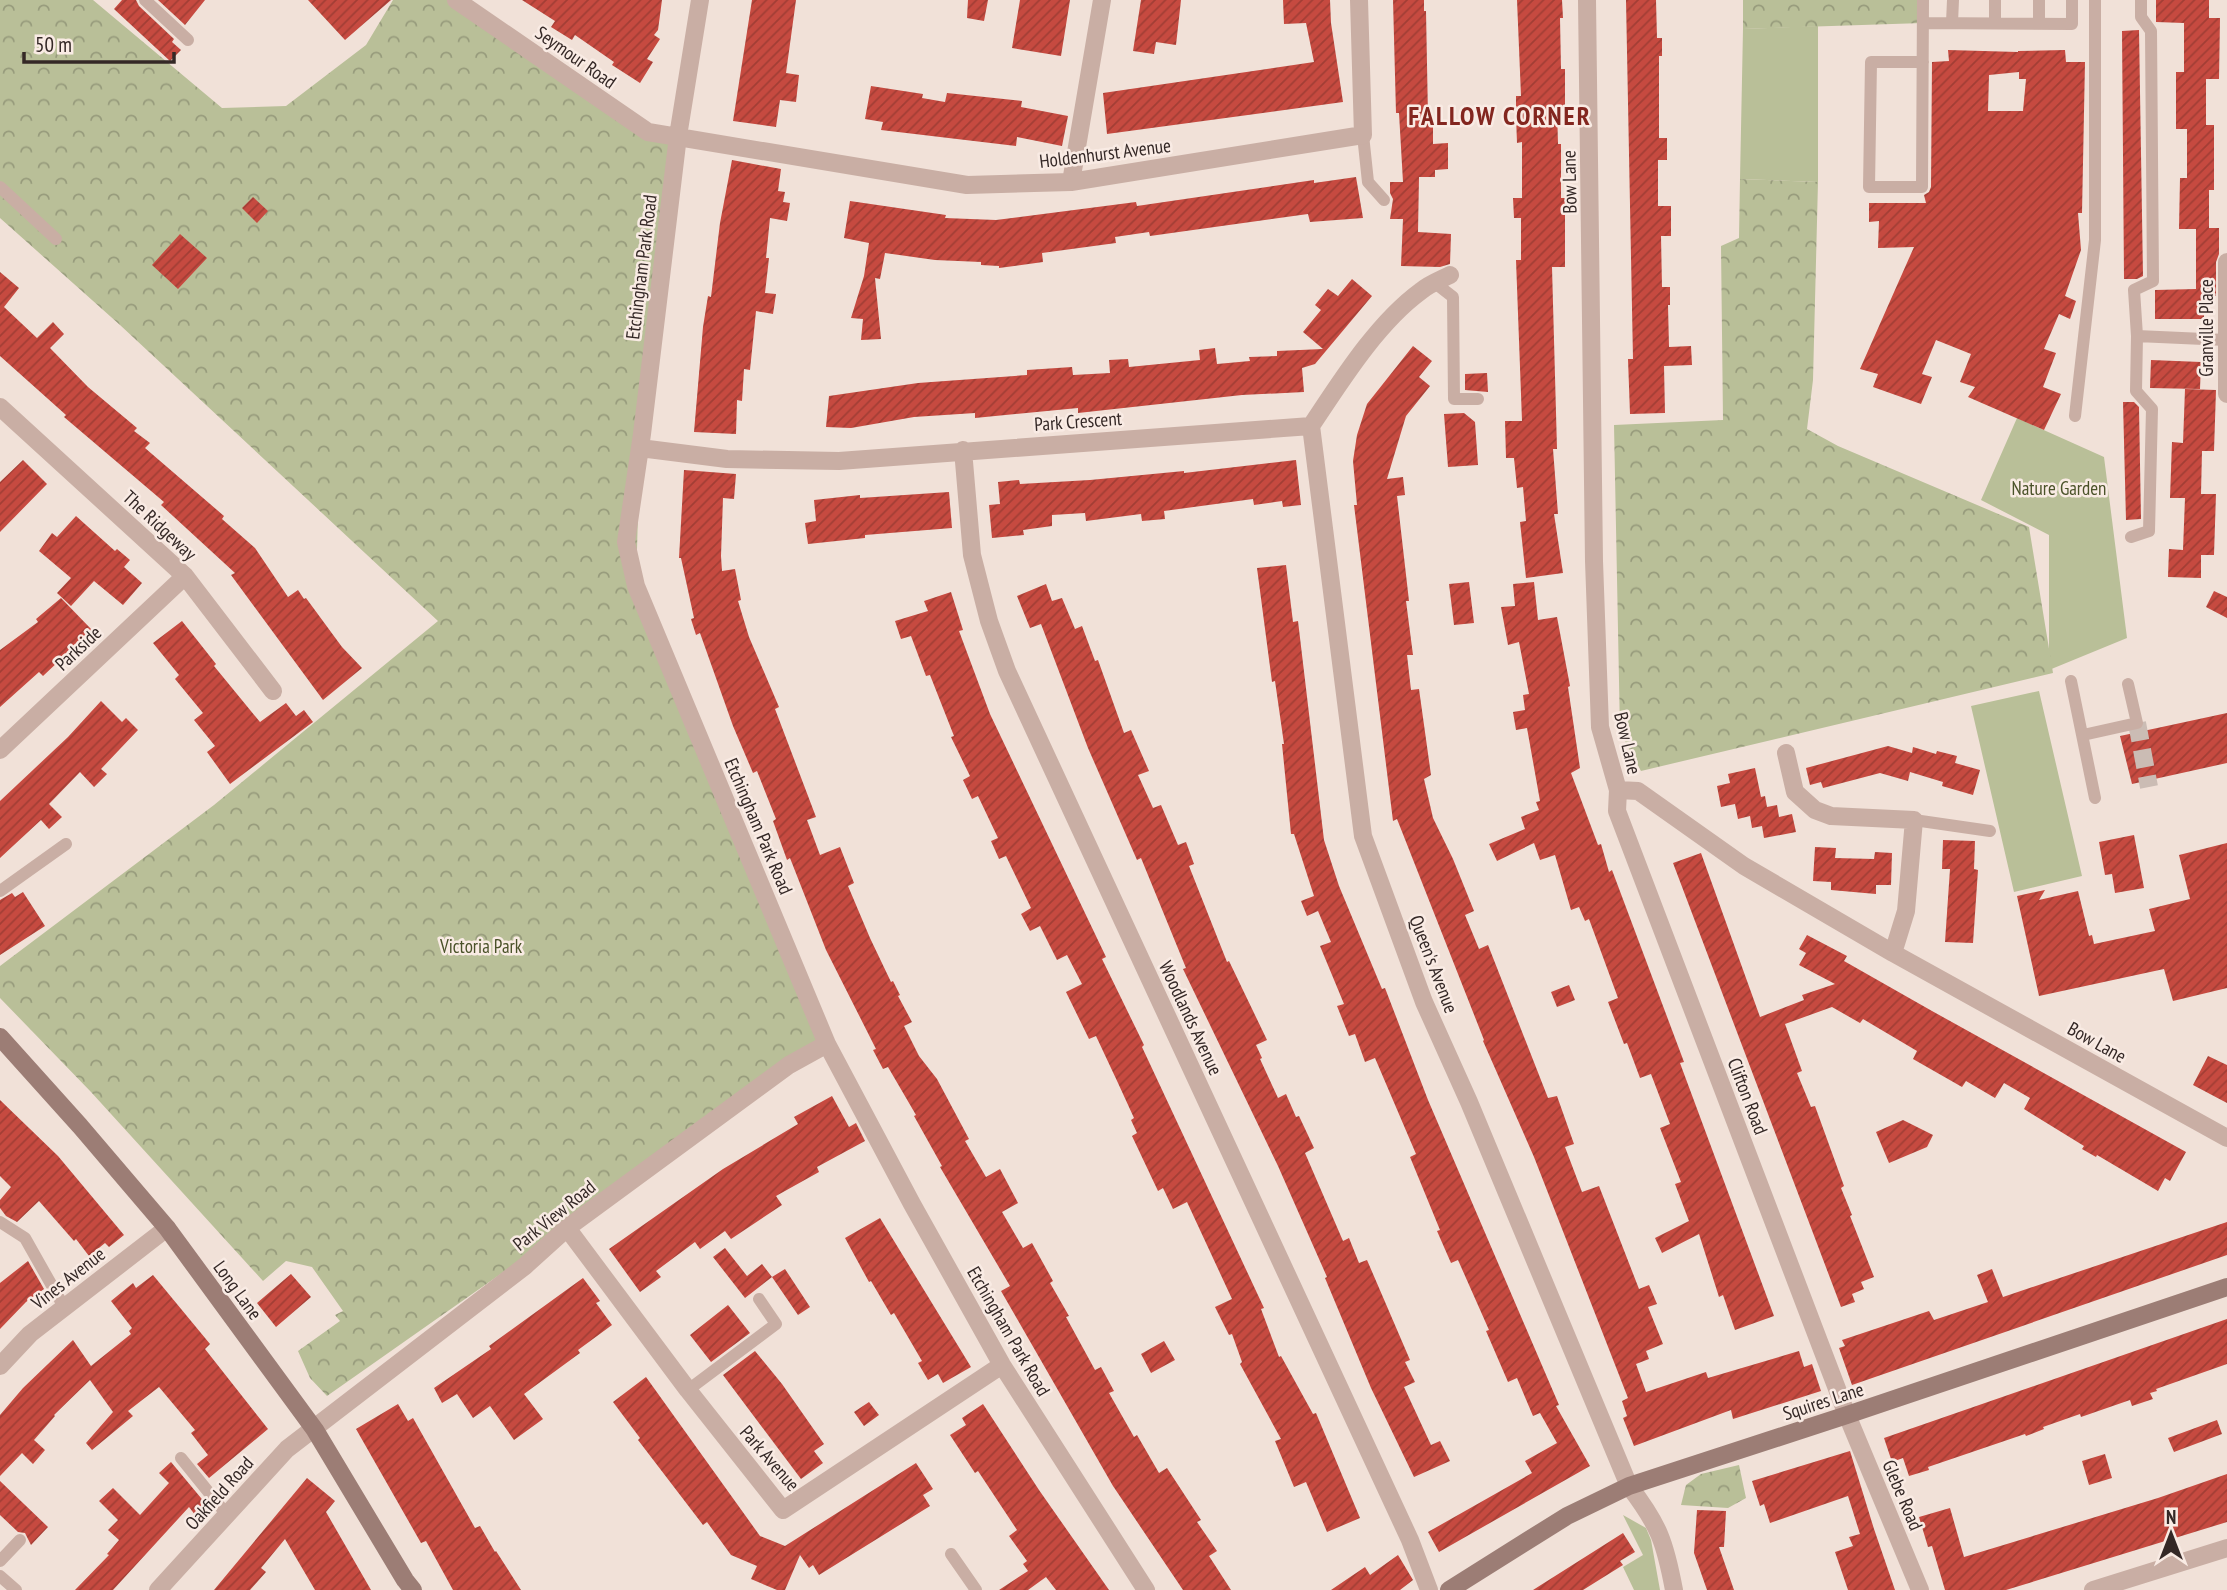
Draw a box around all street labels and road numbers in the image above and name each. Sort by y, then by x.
street label: Seymour Road [531,20,621,94]
street label: Holdenhurst Avenue [1038,133,1172,173]
street label: Bow Lane [1556,150,1582,214]
street label: Etchingham Park Road [620,193,662,341]
street label: Granville Place [2194,279,2218,377]
street label: Park Crescent [1033,406,1123,436]
street label: The Ridgeway [118,485,202,566]
street label: Parkside [50,620,106,675]
street label: Bow Lane [1609,709,1647,777]
street label: Etchingham Park Road [720,754,798,898]
street label: Queen's Avenue [1404,912,1464,1017]
street label: Woodlands Avenue [1154,957,1228,1079]
street label: Bow Lane [2064,1016,2131,1068]
street label: Clifton Road [1722,1054,1774,1138]
street label: Park View Road [508,1174,600,1256]
street label: Vines Avenue [26,1242,110,1315]
street label: Long Lane [209,1256,268,1324]
street label: Etchingham Park Road [962,1262,1056,1400]
street label: Squires Lane [1780,1377,1867,1425]
street label: Park Avenue [735,1420,805,1496]
street label: Oakfield Road [180,1451,258,1535]
street label: Glebe Road [1877,1456,1929,1534]

